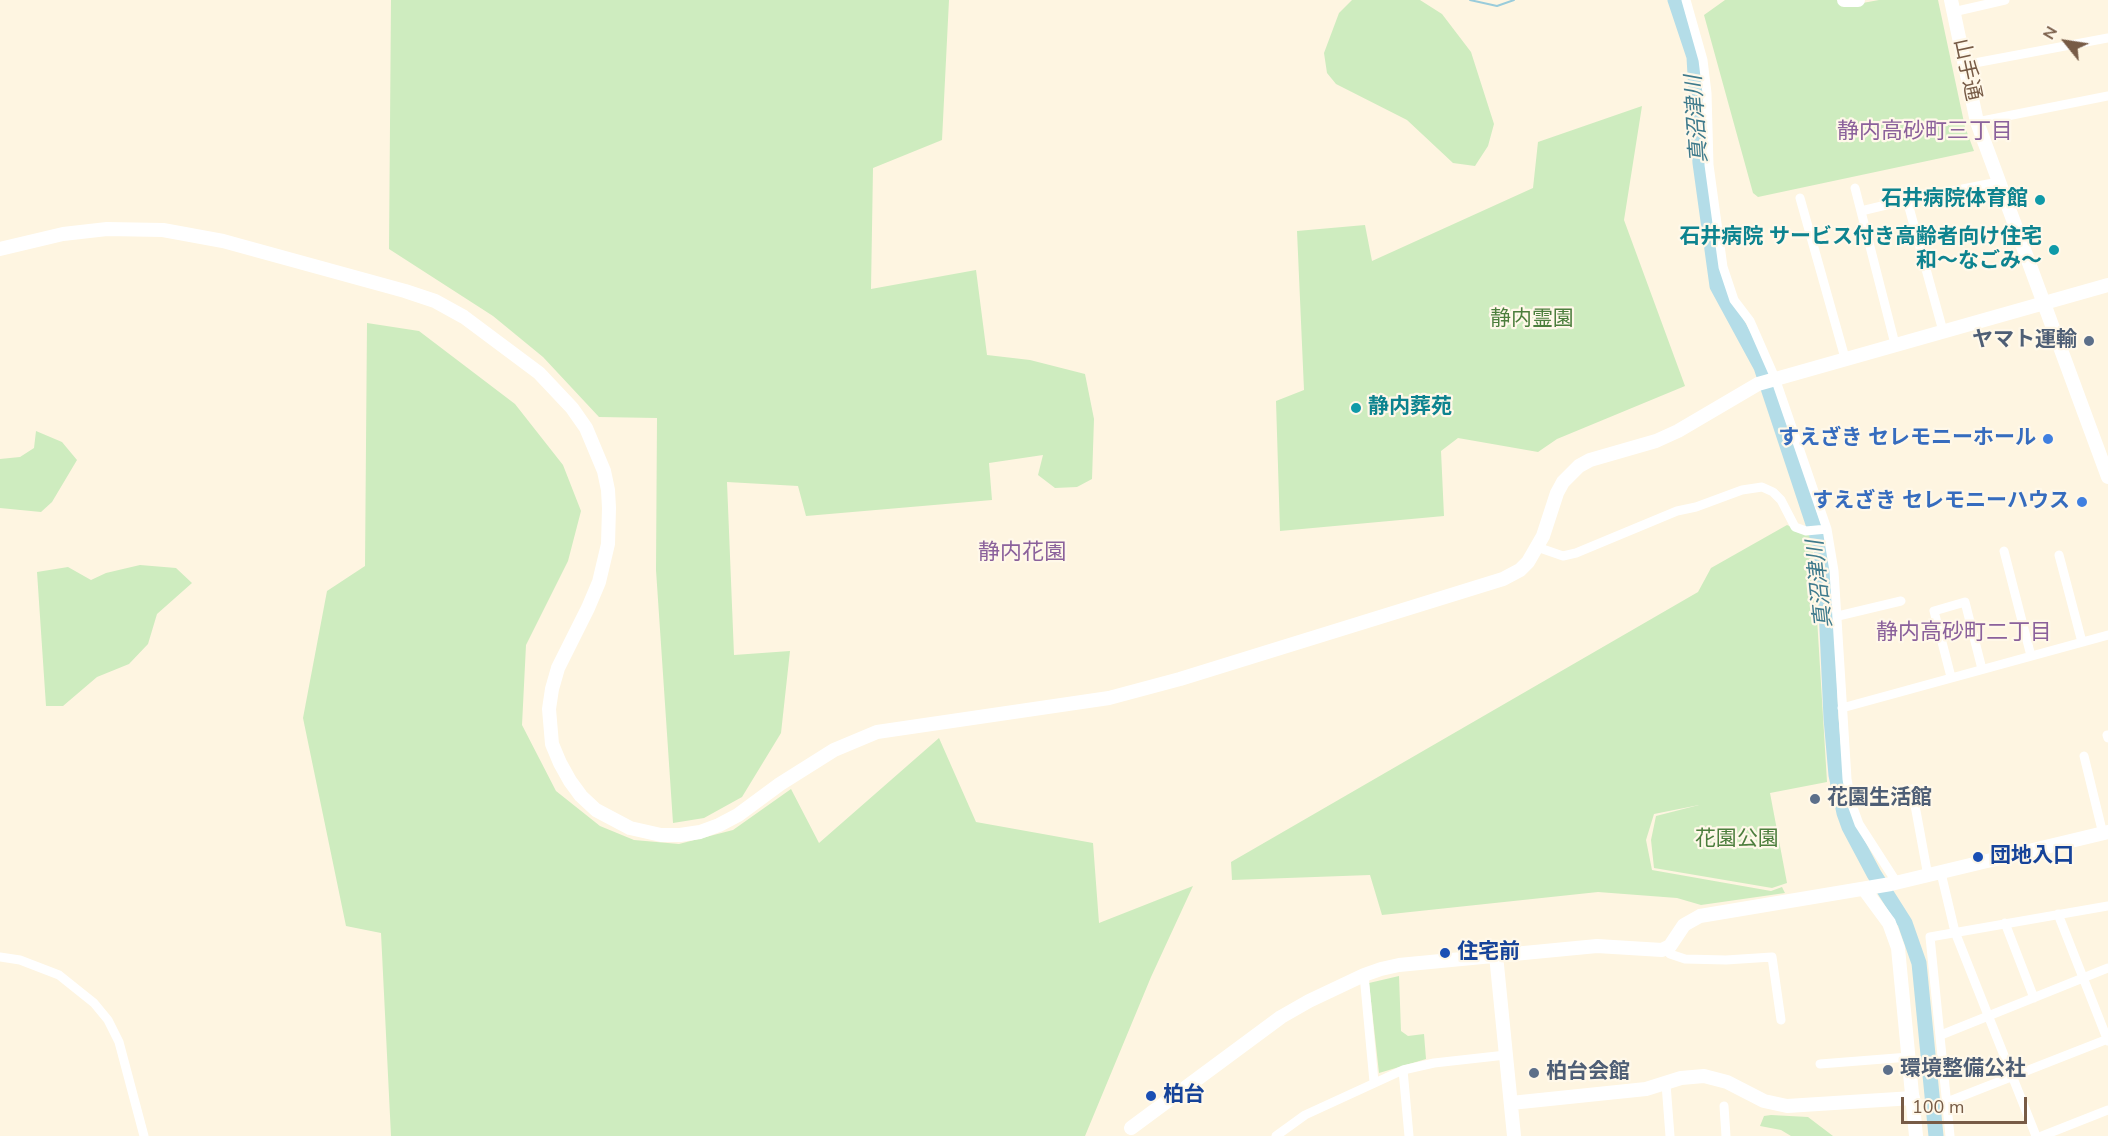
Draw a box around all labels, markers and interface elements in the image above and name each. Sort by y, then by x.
north arrow [2036,12,2096,72]
text: N [2038,22,2063,44]
street label: 山手通 [1947,37,1985,103]
water label: 真沼津川 [1682,74,1714,164]
district label: 静内高砂町三丁目 [1837,120,2013,146]
place label: 石井病院体育館 [1881,187,2028,213]
marker: 石井病院体育館 [2033,193,2047,207]
place label: 石井病院 サービス付き高齢者向け住宅 和～なごみ～ [1679,225,2042,275]
marker: 石井病院 サービス付き高齢者向け住宅 和～なごみ～ [2047,243,2061,257]
park label: 静内霊園 [1490,307,1574,333]
place label: ヤマト運輸 [1972,328,2077,354]
marker: ヤマト運輸 [2082,334,2096,348]
place label: 静内葬苑 [1368,395,1452,421]
marker: 静内葬苑 [1349,401,1363,415]
place label: すえざき セレモニーホール [1778,426,2036,452]
marker: すえざき セレモニーホール [2041,432,2055,446]
place label: すえざき セレモニーハウス [1812,489,2070,515]
marker: すえざき セレモニーハウス [2075,495,2089,509]
water label: 真沼津川 [1803,539,1839,629]
district label: 静内花園 [978,541,1066,567]
district label: 静内高砂町二丁目 [1876,621,2052,647]
place label: 花園生活館 [1827,786,1932,812]
marker: 花園生活館 [1808,792,1822,806]
park label: 花園公園 [1695,827,1779,853]
place label: 団地入口 [1990,844,2074,870]
marker: 団地入口 [1971,850,1985,864]
place label: 住宅前 [1457,940,1520,966]
marker: 住宅前 [1438,946,1452,960]
place label: 環境整備公社 [1900,1057,2026,1083]
place label: 柏台会館 [1546,1060,1630,1086]
marker: 環境整備公社 [1881,1063,1895,1077]
marker: 柏台会館 [1527,1066,1541,1080]
place label: 柏台 [1163,1083,1205,1109]
scale bar [1904,1085,2030,1123]
marker: 柏台 [1144,1089,1158,1103]
text: 100 m [1912,1095,1964,1119]

